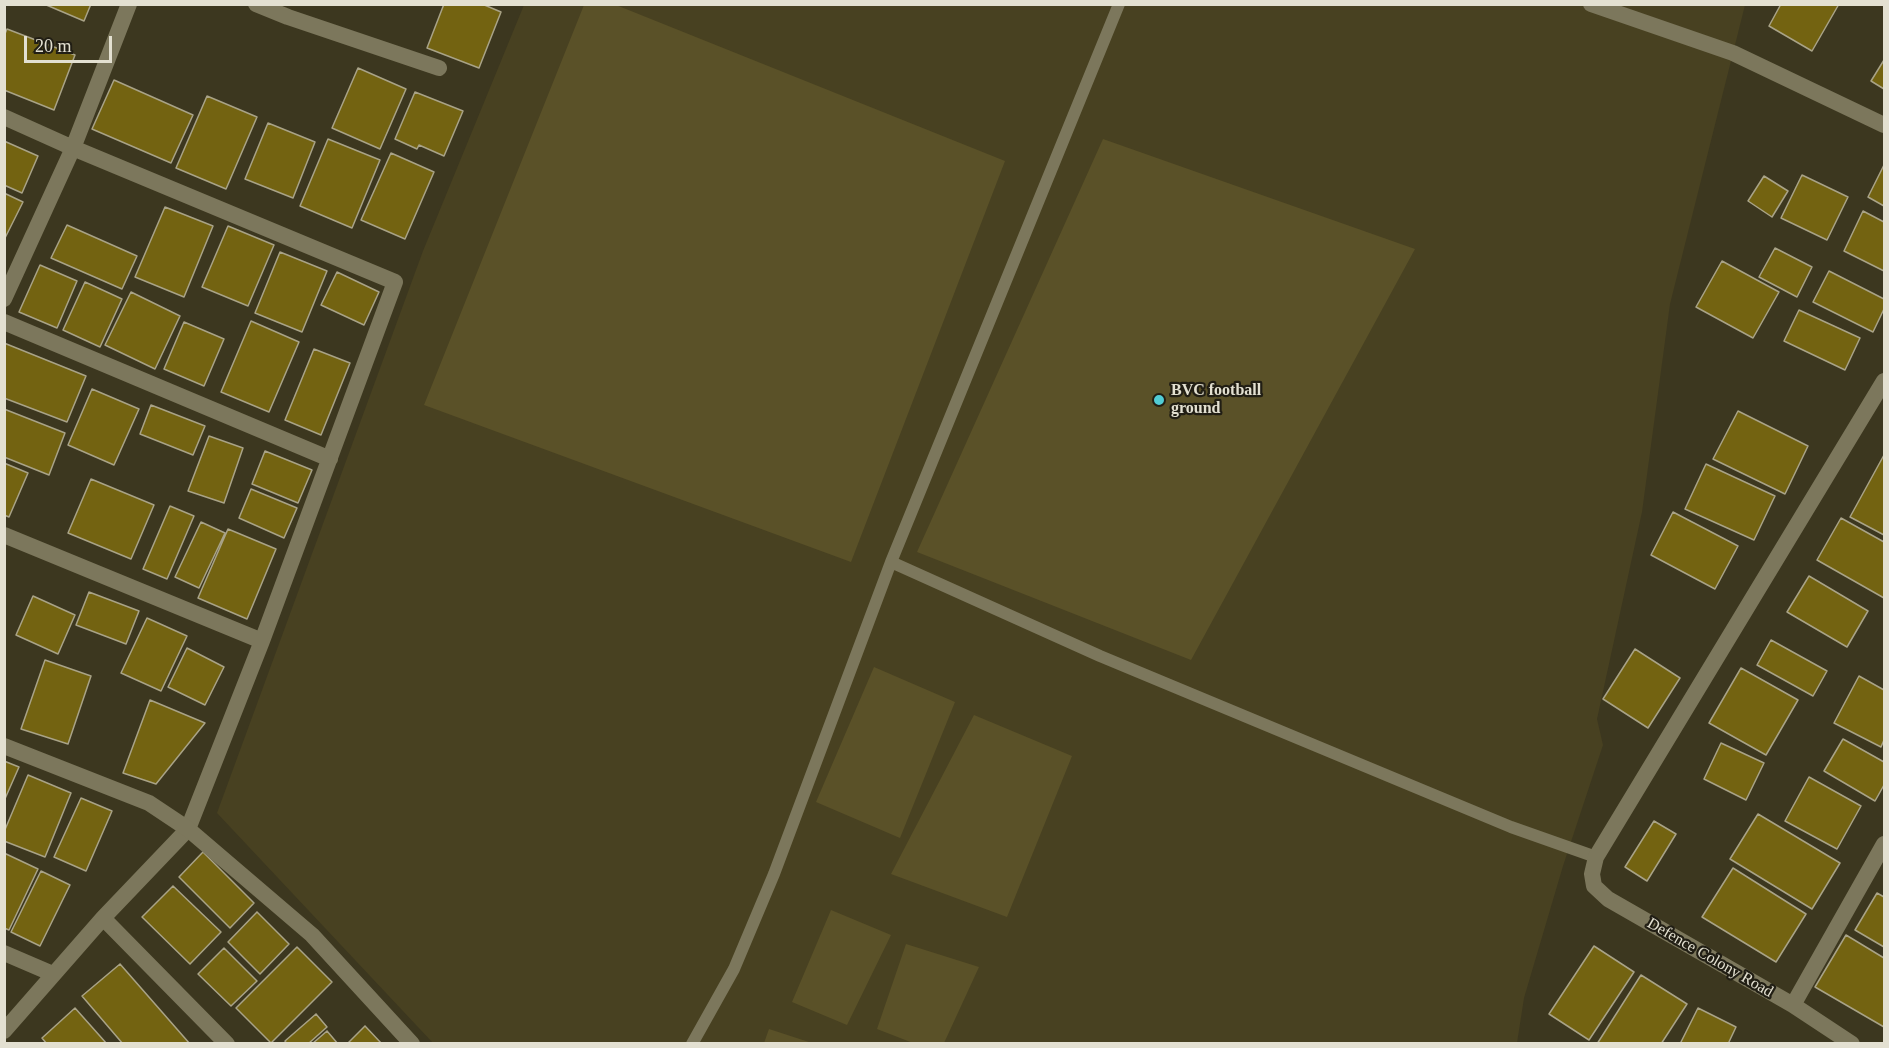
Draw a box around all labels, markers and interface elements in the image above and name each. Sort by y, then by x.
scale bar [27,24,116,62]
text: 20 m [35,36,72,56]
place label: BVC football ground [1171,381,1261,419]
marker: BVC football ground [1152,393,1166,407]
street label: Defence Colony Road [1644,914,1776,1002]

